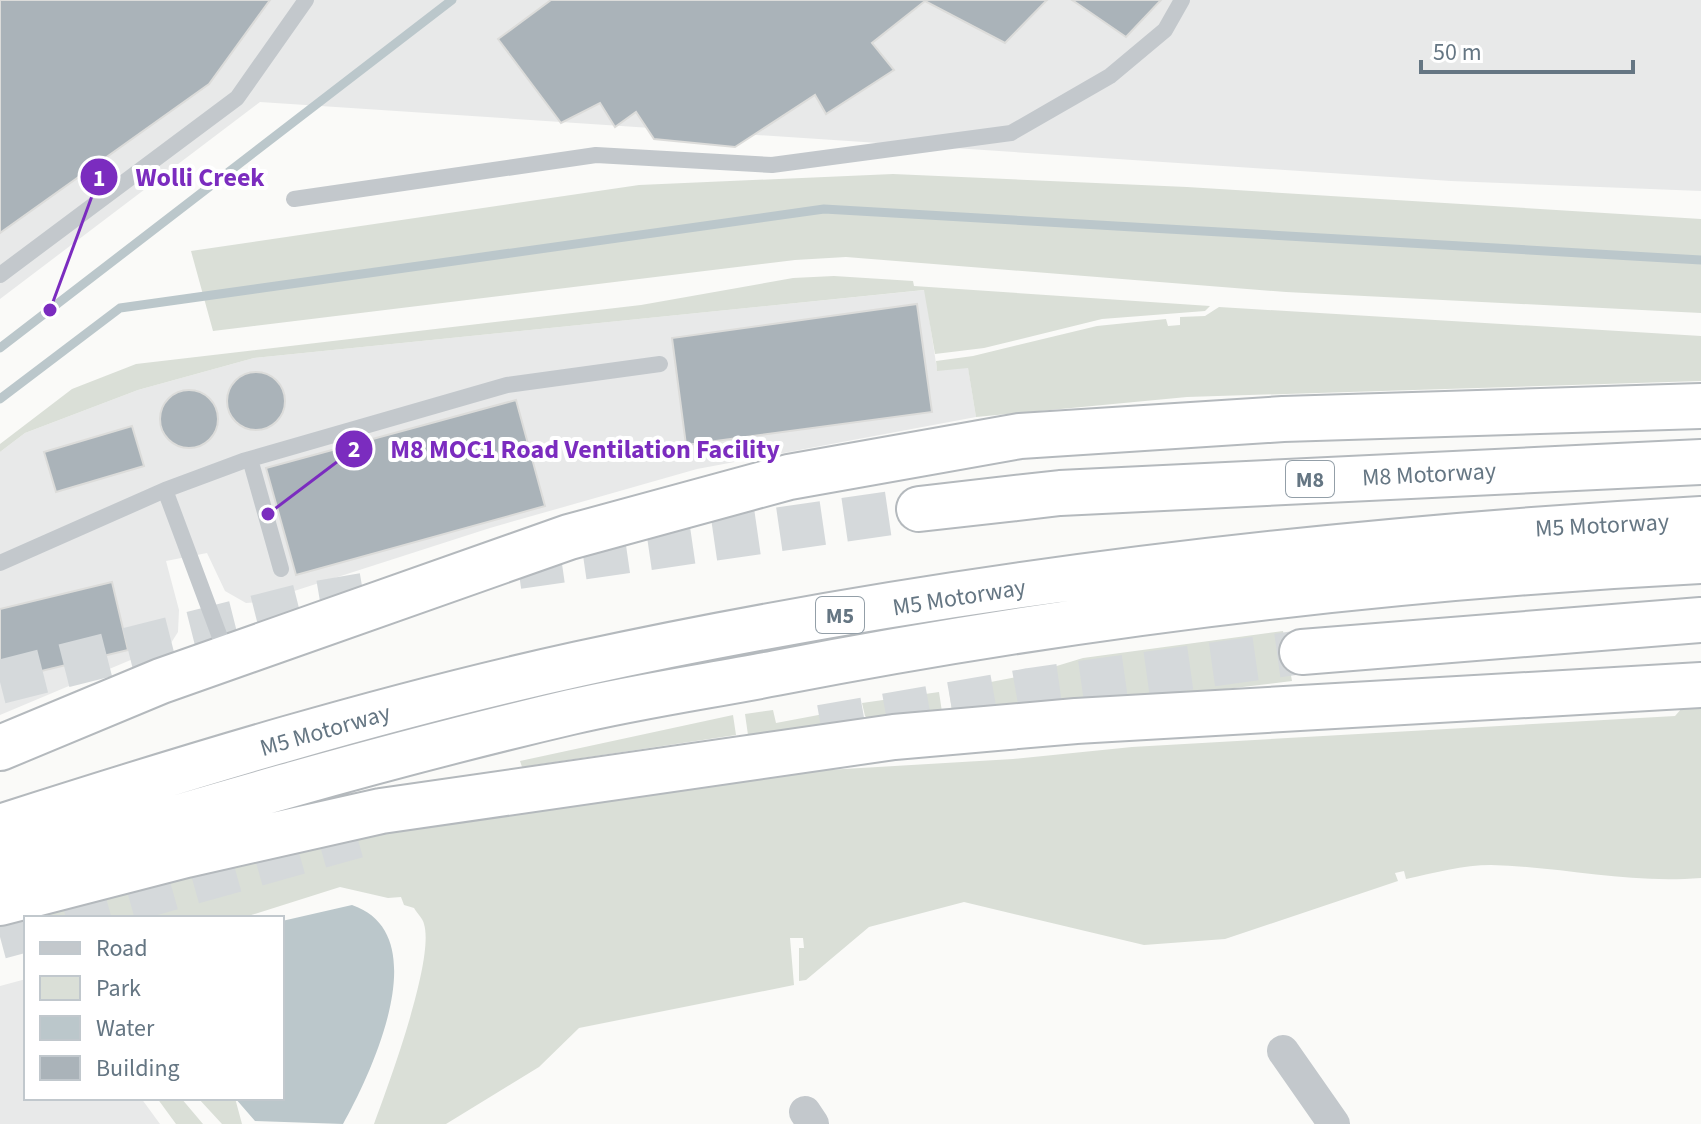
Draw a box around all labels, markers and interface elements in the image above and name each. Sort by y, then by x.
scale bar [1421,24,1633,74]
text: 50 m [1433,35,1482,70]
callout: Wolli Creek [79,152,280,202]
text: Wolli Creek [135,159,265,196]
text: 1 [93,161,105,196]
callout: M8 MOC1 Road Ventilation Facility [334,424,795,474]
text: M8 MOC1 Road Ventilation Facility [390,431,780,468]
text: 2 [348,432,360,467]
street label: M8 Motorway [1361,454,1497,495]
road number: M8 [1286,461,1334,497]
street label: M5 Motorway [1534,505,1670,546]
street label: M5 Motorway [890,570,1028,625]
road number: M5 [816,597,864,633]
street label: M5 Motorway [256,695,394,766]
legend [24,916,284,1100]
text: Road [96,931,148,966]
text: Park [96,971,141,1006]
text: Water [96,1011,155,1046]
text: Building [96,1051,180,1086]

